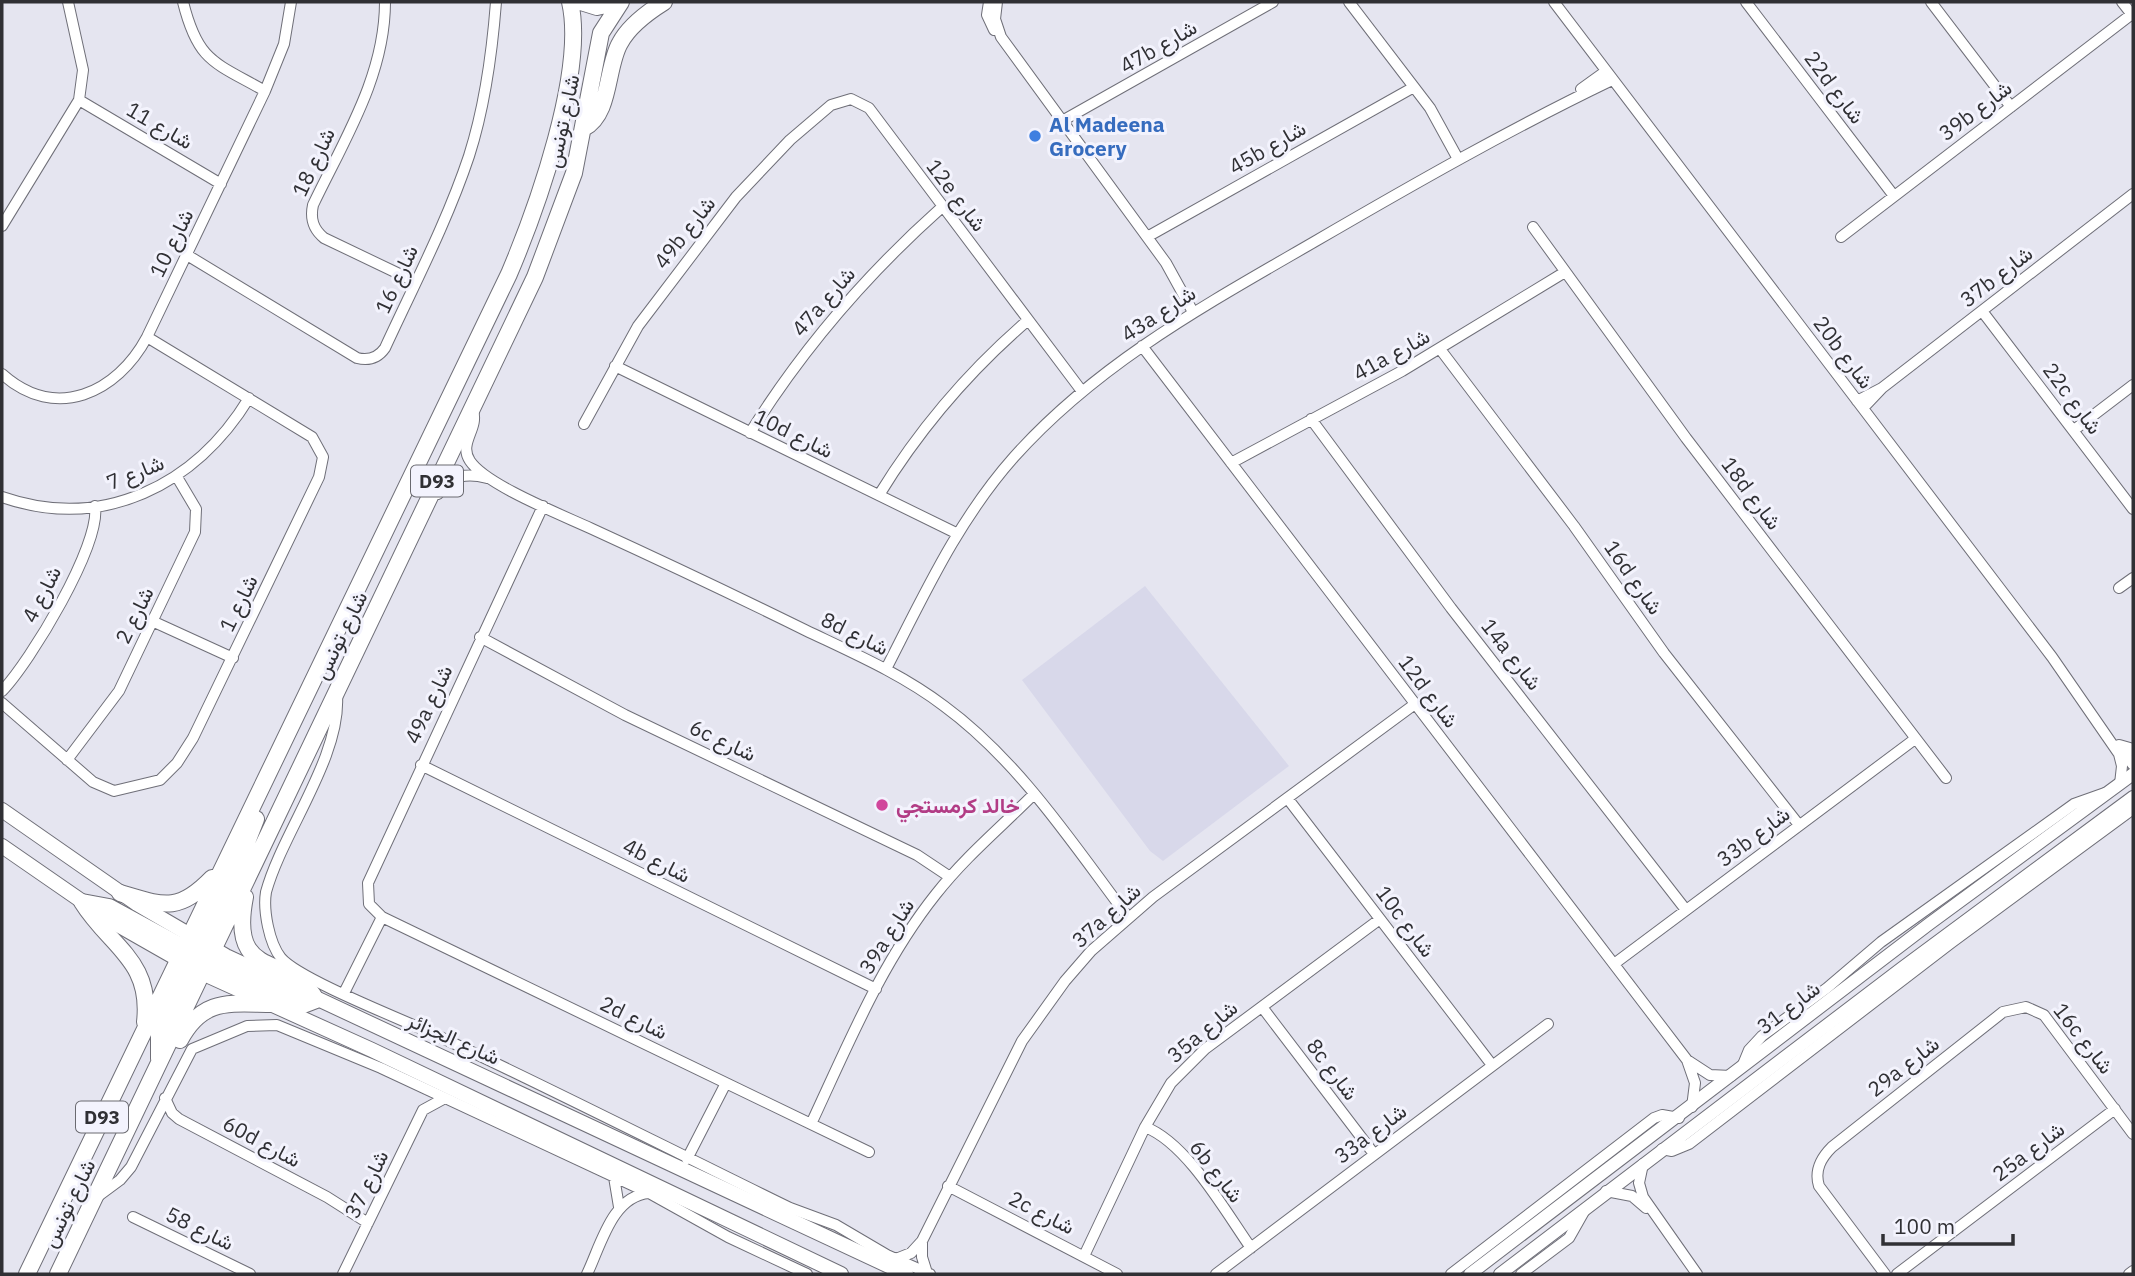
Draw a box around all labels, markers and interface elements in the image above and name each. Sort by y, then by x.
street label: 47b شارع [1114,13,1202,80]
street label: 22d شارع [1798,45,1872,130]
street label: شارع تونس [538,72,587,171]
street label: 39b شارع [1933,73,2018,147]
street label: شارع 11 [121,95,198,156]
place label: Al Madeena Grocery [1049,110,1165,162]
street label: 45b شارع [1223,114,1311,181]
street label: شارع 18 [285,123,342,201]
marker: Al Madeena Grocery [1027,128,1043,144]
street label: 12e شارع [920,153,993,238]
street label: 49b شارع [647,190,722,275]
street label: شارع 10 [143,204,200,282]
street label: 37b شارع [1954,239,2039,314]
street label: شارع 16 [368,240,425,318]
street label: 47a شارع [785,260,862,342]
street label: 43a شارع [1115,278,1201,348]
street label: 20b شارع [1807,310,1881,395]
street label: 41a شارع [1348,321,1435,387]
street label: 22c شارع [2036,356,2109,440]
street label: 10d شارع [749,402,838,465]
street label: شارع 7 [102,448,168,497]
street label: 18d شارع [1715,451,1789,536]
road number: D93 [411,466,463,496]
street label: 16d شارع [1597,534,1670,620]
street label: شارع 4 [15,561,68,627]
street label: شارع 1 [212,570,265,636]
street label: شارع 2 [108,582,161,648]
street label: شارع تونس [307,586,374,684]
street label: 8d شارع [816,605,893,662]
street label: 14a شارع [1474,612,1549,696]
street label: 12d شارع [1392,649,1466,734]
street label: 49a شارع [398,660,459,748]
street label: 6c شارع [685,712,761,768]
place label: خالد كرمستجي [896,791,1020,823]
marker: خالد كرمستجي [874,797,890,813]
street label: 33b شارع [1711,799,1796,873]
street label: 4b شارع [618,831,695,890]
street label: 37a شارع [1066,877,1147,954]
street label: 10c شارع [1369,879,1442,963]
street label: 39a شارع [852,893,921,979]
street label: شارع 31 [1751,974,1826,1041]
street label: 2d شارع [595,989,672,1046]
street label: 35a شارع [1161,993,1244,1069]
street label: 16c شارع [2047,997,2121,1080]
street label: شارع الجزائر [402,1005,505,1072]
street label: 29a شارع [1861,1029,1945,1104]
street label: 8c شارع [1300,1032,1365,1106]
street label: 33a شارع [1328,1097,1412,1170]
road number: D93 [76,1102,128,1133]
street label: 60d شارع [218,1109,306,1174]
street label: 25a شارع [1986,1115,2070,1188]
street label: 6b شارع [1183,1134,1250,1209]
street label: شارع 37 [338,1145,395,1223]
street label: شارع تونس [35,1154,102,1252]
street label: 2c شارع [1004,1184,1080,1241]
street label: شارع 58 [161,1200,239,1257]
scale bar [1883,1202,2012,1246]
text: 100 m [1894,1212,1955,1240]

